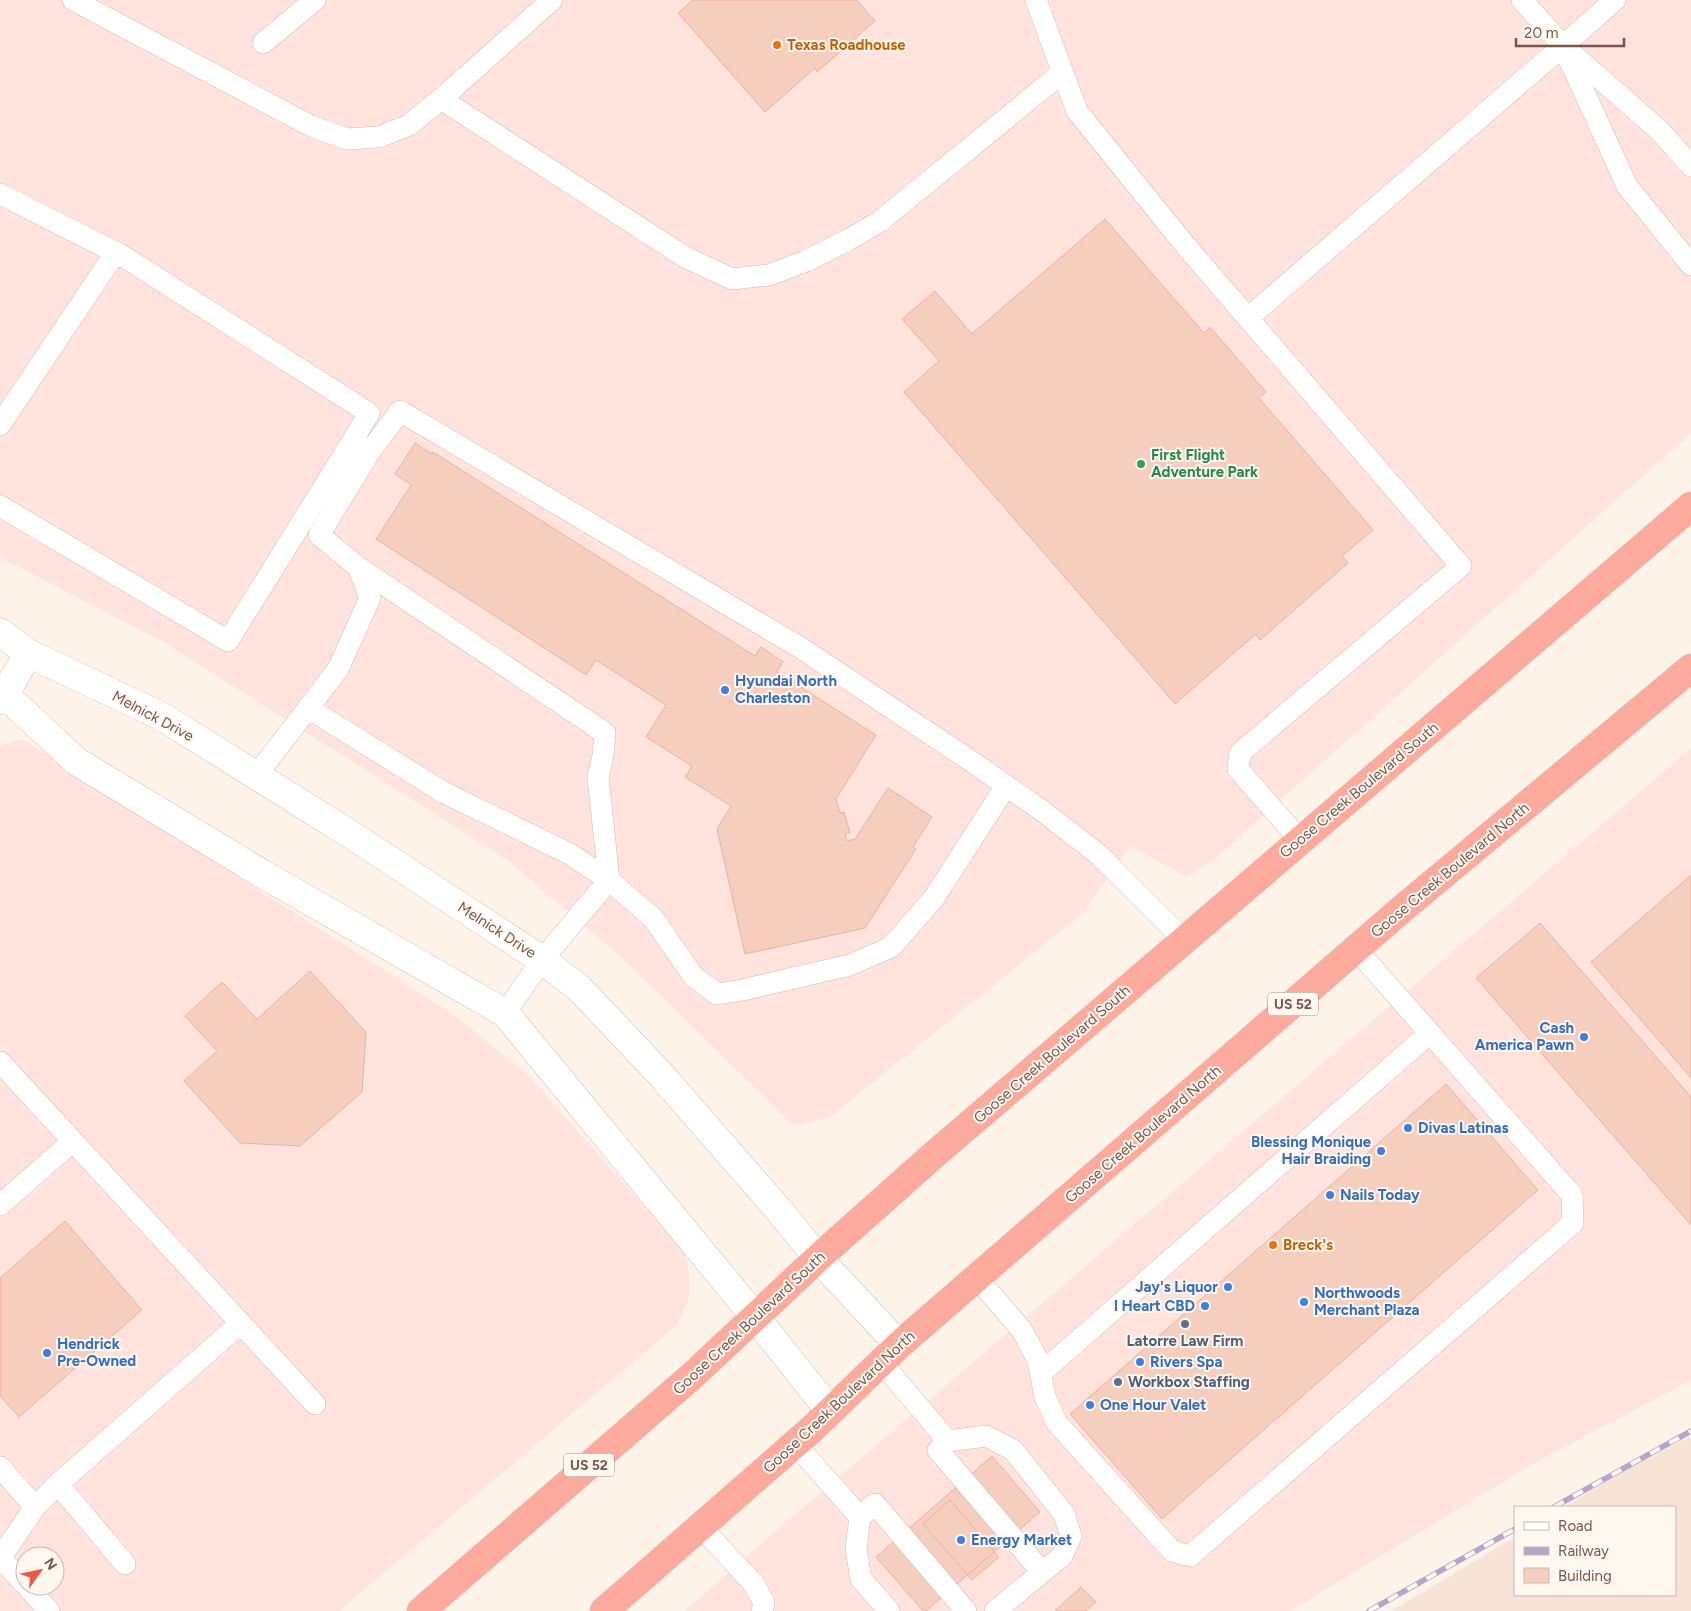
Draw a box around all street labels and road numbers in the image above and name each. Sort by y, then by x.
street label: Melnick Drive [109,687,197,745]
street label: Goose Creek Boulevard South [1276,718,1442,862]
street label: Goose Creek Boulevard North [1367,799,1533,941]
street label: Melnick Drive [454,898,540,962]
street label: Goose Creek Boulevard South [970,981,1134,1127]
road number: US 52 [1268,992,1318,1016]
street label: Goose Creek Boulevard North [1061,1061,1225,1207]
street label: Goose Creek Boulevard South [669,1248,829,1398]
street label: Goose Creek Boulevard North [759,1327,919,1477]
road number: US 52 [564,1454,614,1476]

